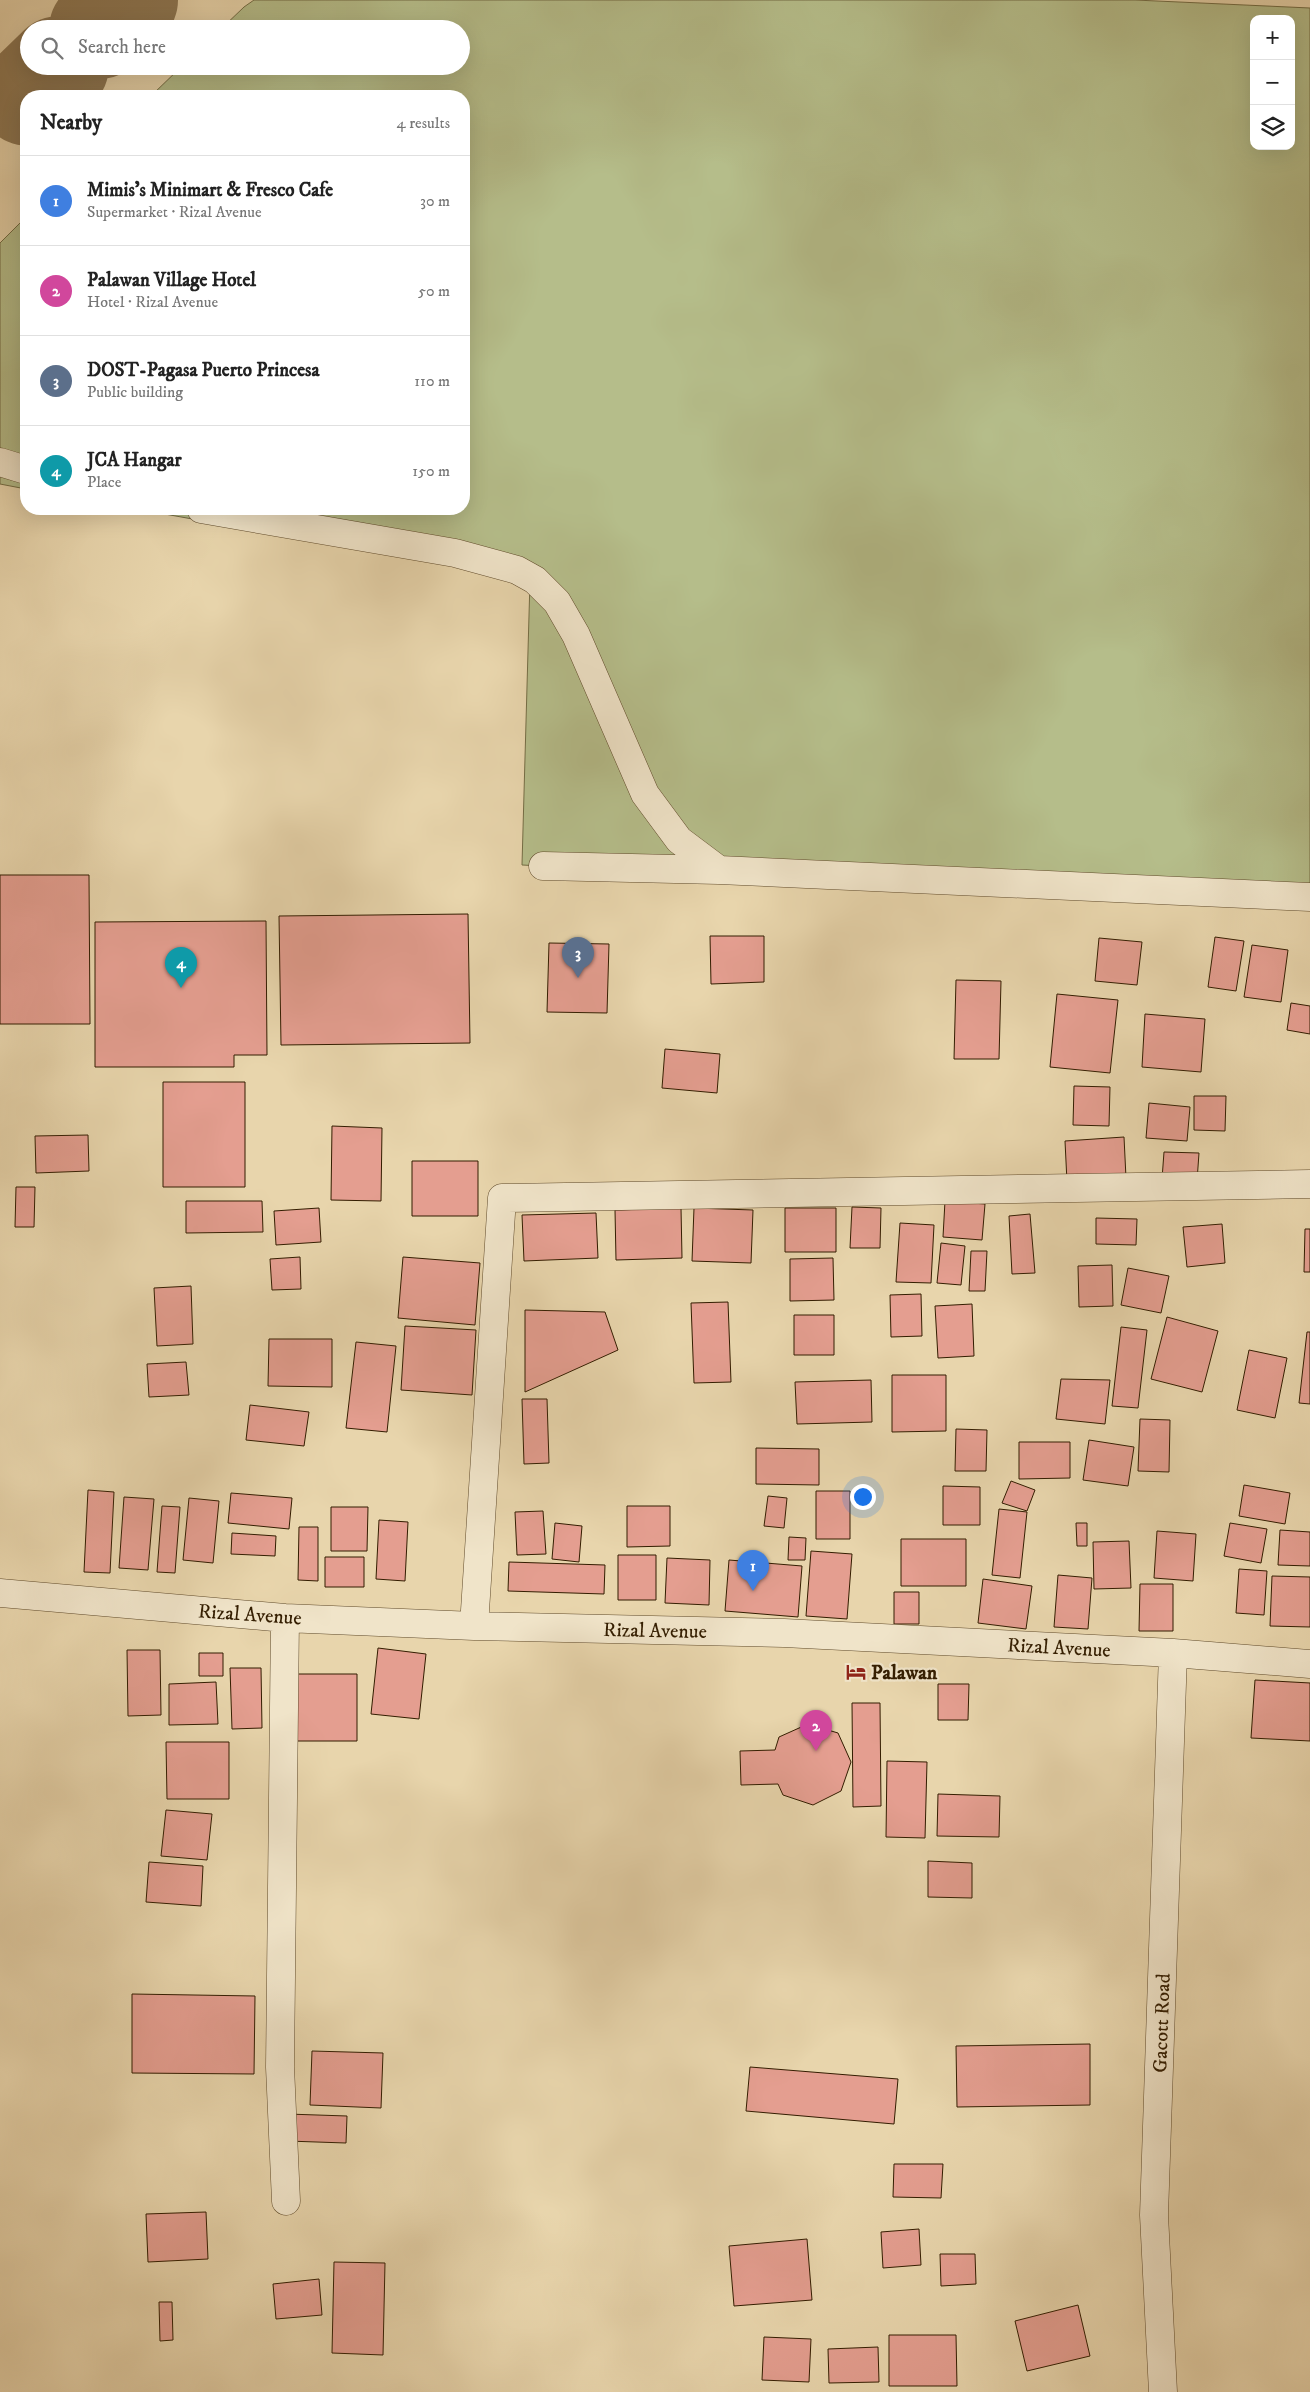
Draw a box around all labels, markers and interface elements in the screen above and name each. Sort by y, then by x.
map controls [1250,15,1295,150]
button: + [1250,15,1295,60]
search box [20,20,470,75]
icon: search [38,34,66,62]
text: Search here [78,36,166,59]
button: − [1250,60,1295,105]
button: layers [1250,105,1295,150]
text: Nearby [40,110,102,136]
text: 4 results [397,113,450,133]
text: Mimis's Minimart & Fresco Cafe [87,179,333,202]
text: 1 [53,191,59,211]
text: 30 m [420,191,450,211]
text: Supermarket · Rizal Avenue [87,202,262,222]
text: Palawan Village Hotel [87,269,256,292]
text: 2 [52,281,60,301]
text: 50 m [418,281,450,301]
text: Hotel · Rizal Avenue [87,292,218,312]
text: DOST-Pagasa Puerto Princesa [87,359,319,382]
text: 3 [53,371,59,391]
text: 110 m [414,371,450,391]
text: Public building [87,382,183,402]
text: JCA Hangar [87,449,182,472]
text: 4 [51,461,61,481]
text: 150 m [412,461,450,481]
text: Place [87,472,121,492]
pin: 3 [562,937,594,978]
pin: 4 [165,947,197,988]
your location [850,1484,876,1510]
pin: 1 [737,1550,769,1591]
street label: Rizal Avenue [197,1599,302,1632]
street label: Rizal Avenue [603,1618,707,1645]
street label: Rizal Avenue [1007,1633,1111,1664]
hotel icon: Palawan [845,1661,867,1683]
place label: Palawan [871,1661,938,1686]
pin: 2 [800,1710,832,1751]
street label: Gacott Road [1148,1973,1177,2073]

